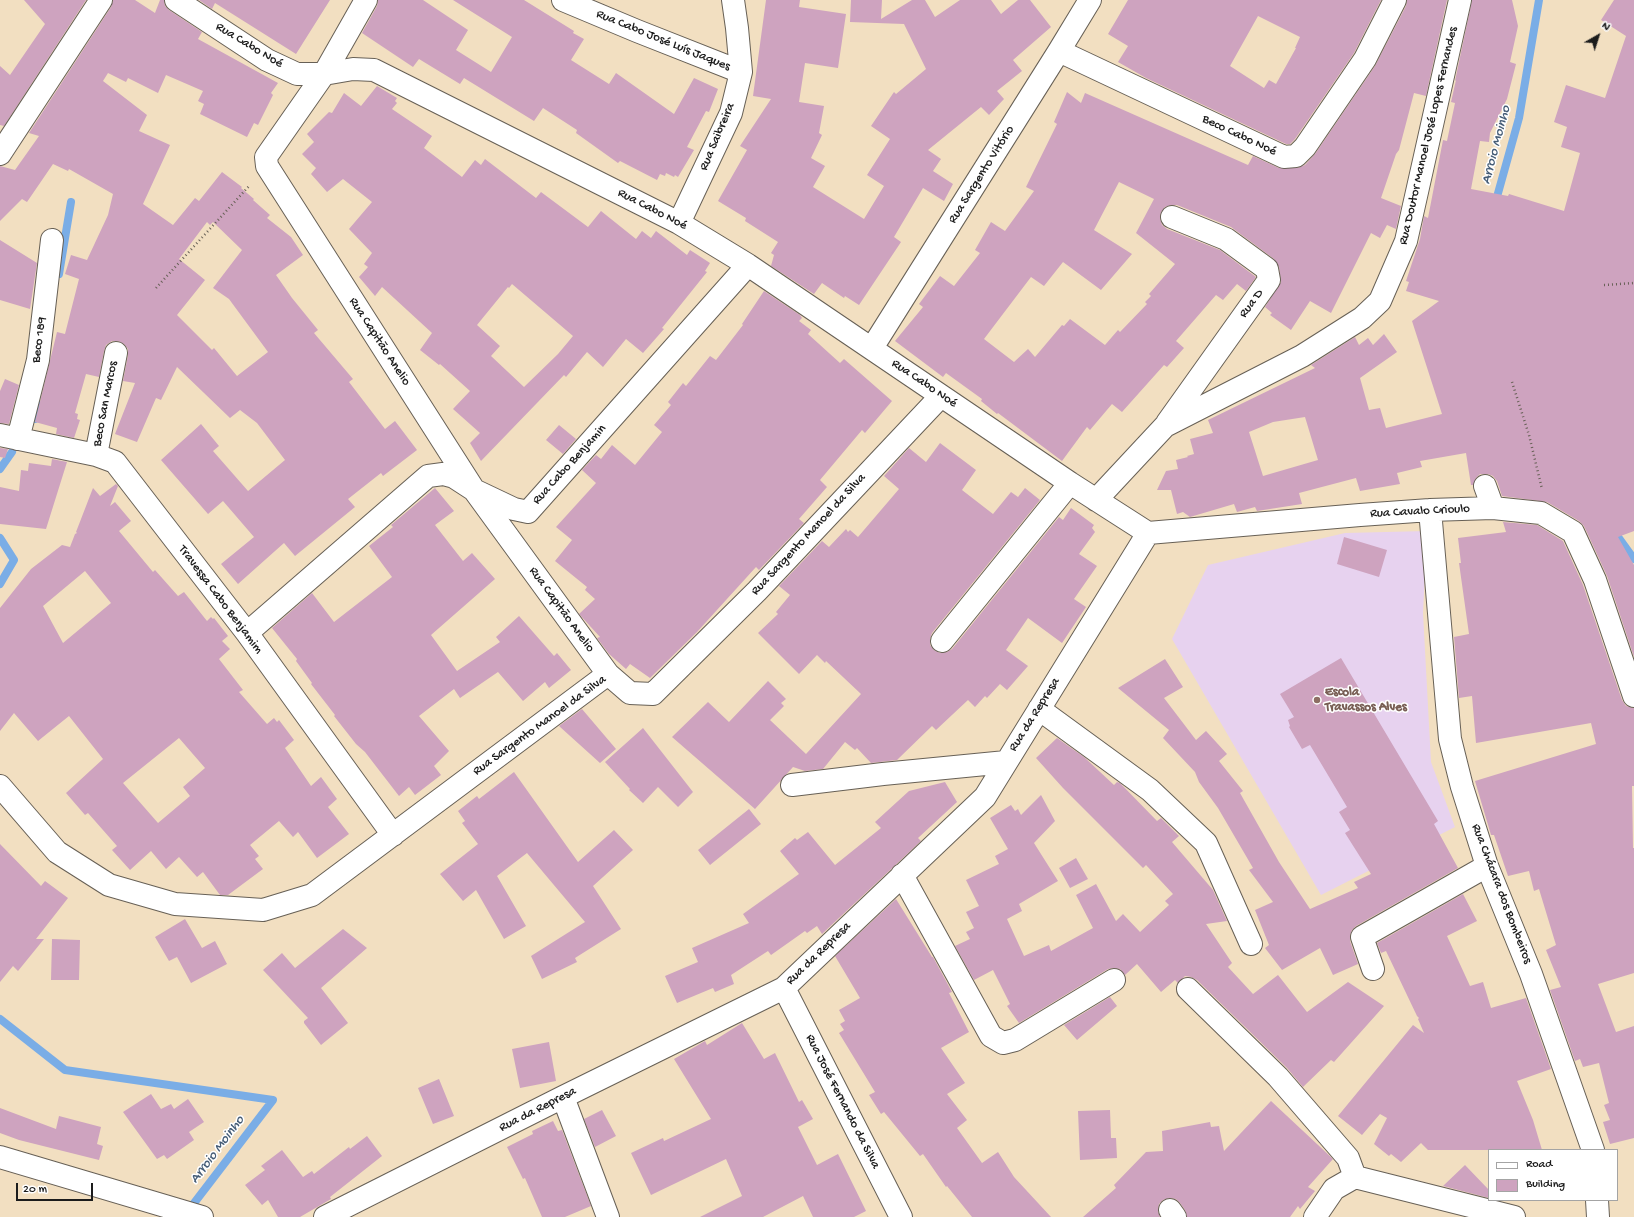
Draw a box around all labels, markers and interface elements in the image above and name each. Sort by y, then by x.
street label: Rua Cabo José Luís Jaques [594,7,732,75]
north arrow [1578,16,1618,56]
street label: Rua Cabo Noé [212,20,286,72]
text: N [1599,20,1612,34]
street label: Rua Doutor Manoel José Lopes Fernandes [1396,25,1462,247]
street label: Rua Saibreira [697,101,739,173]
water label: Arroio Moinho [1478,104,1516,186]
street label: Beco Cabo Noé [1199,112,1279,160]
street label: Rua Sargento Vitório [946,123,1018,227]
street label: Rua Cabo Noé [615,186,689,234]
street label: Rua D [1236,287,1268,321]
street label: Rua Capitão Anelio [345,295,413,389]
street label: Beco 189 [29,316,51,364]
street label: Rua Cabo Noé [888,356,960,412]
street label: Beco San Marcos [90,360,122,448]
street label: Rua Cabo Benjamin [530,422,610,508]
street label: Rua Sargento Manoel da Silva [748,471,870,599]
street label: Rua Cavalo Crioulo [1370,502,1470,522]
street label: Travessa Cabo Benjamim [174,543,266,657]
street label: Rua Capitão Anelio [525,564,597,656]
street label: Rua Sargento Manoel da Silva [470,672,610,780]
street label: Rua da Represa [1006,675,1064,755]
place label: Escola Travassos Alves [1325,685,1407,716]
marker: Escola Travassos Alves [1312,695,1322,705]
street label: Rua Chácara dos Bombeiros [1467,822,1535,966]
street label: Rua da Represa [783,919,855,989]
street label: Rua José Fernando da Silva [801,1032,883,1172]
street label: Rua da Represa [497,1084,579,1136]
water label: Arroio Moinho [187,1113,249,1187]
legend [1488,1149,1618,1201]
text: Road [1526,1158,1552,1172]
scale bar [18,1175,95,1201]
text: Building [1526,1178,1565,1192]
text: 20 m [23,1183,47,1197]

